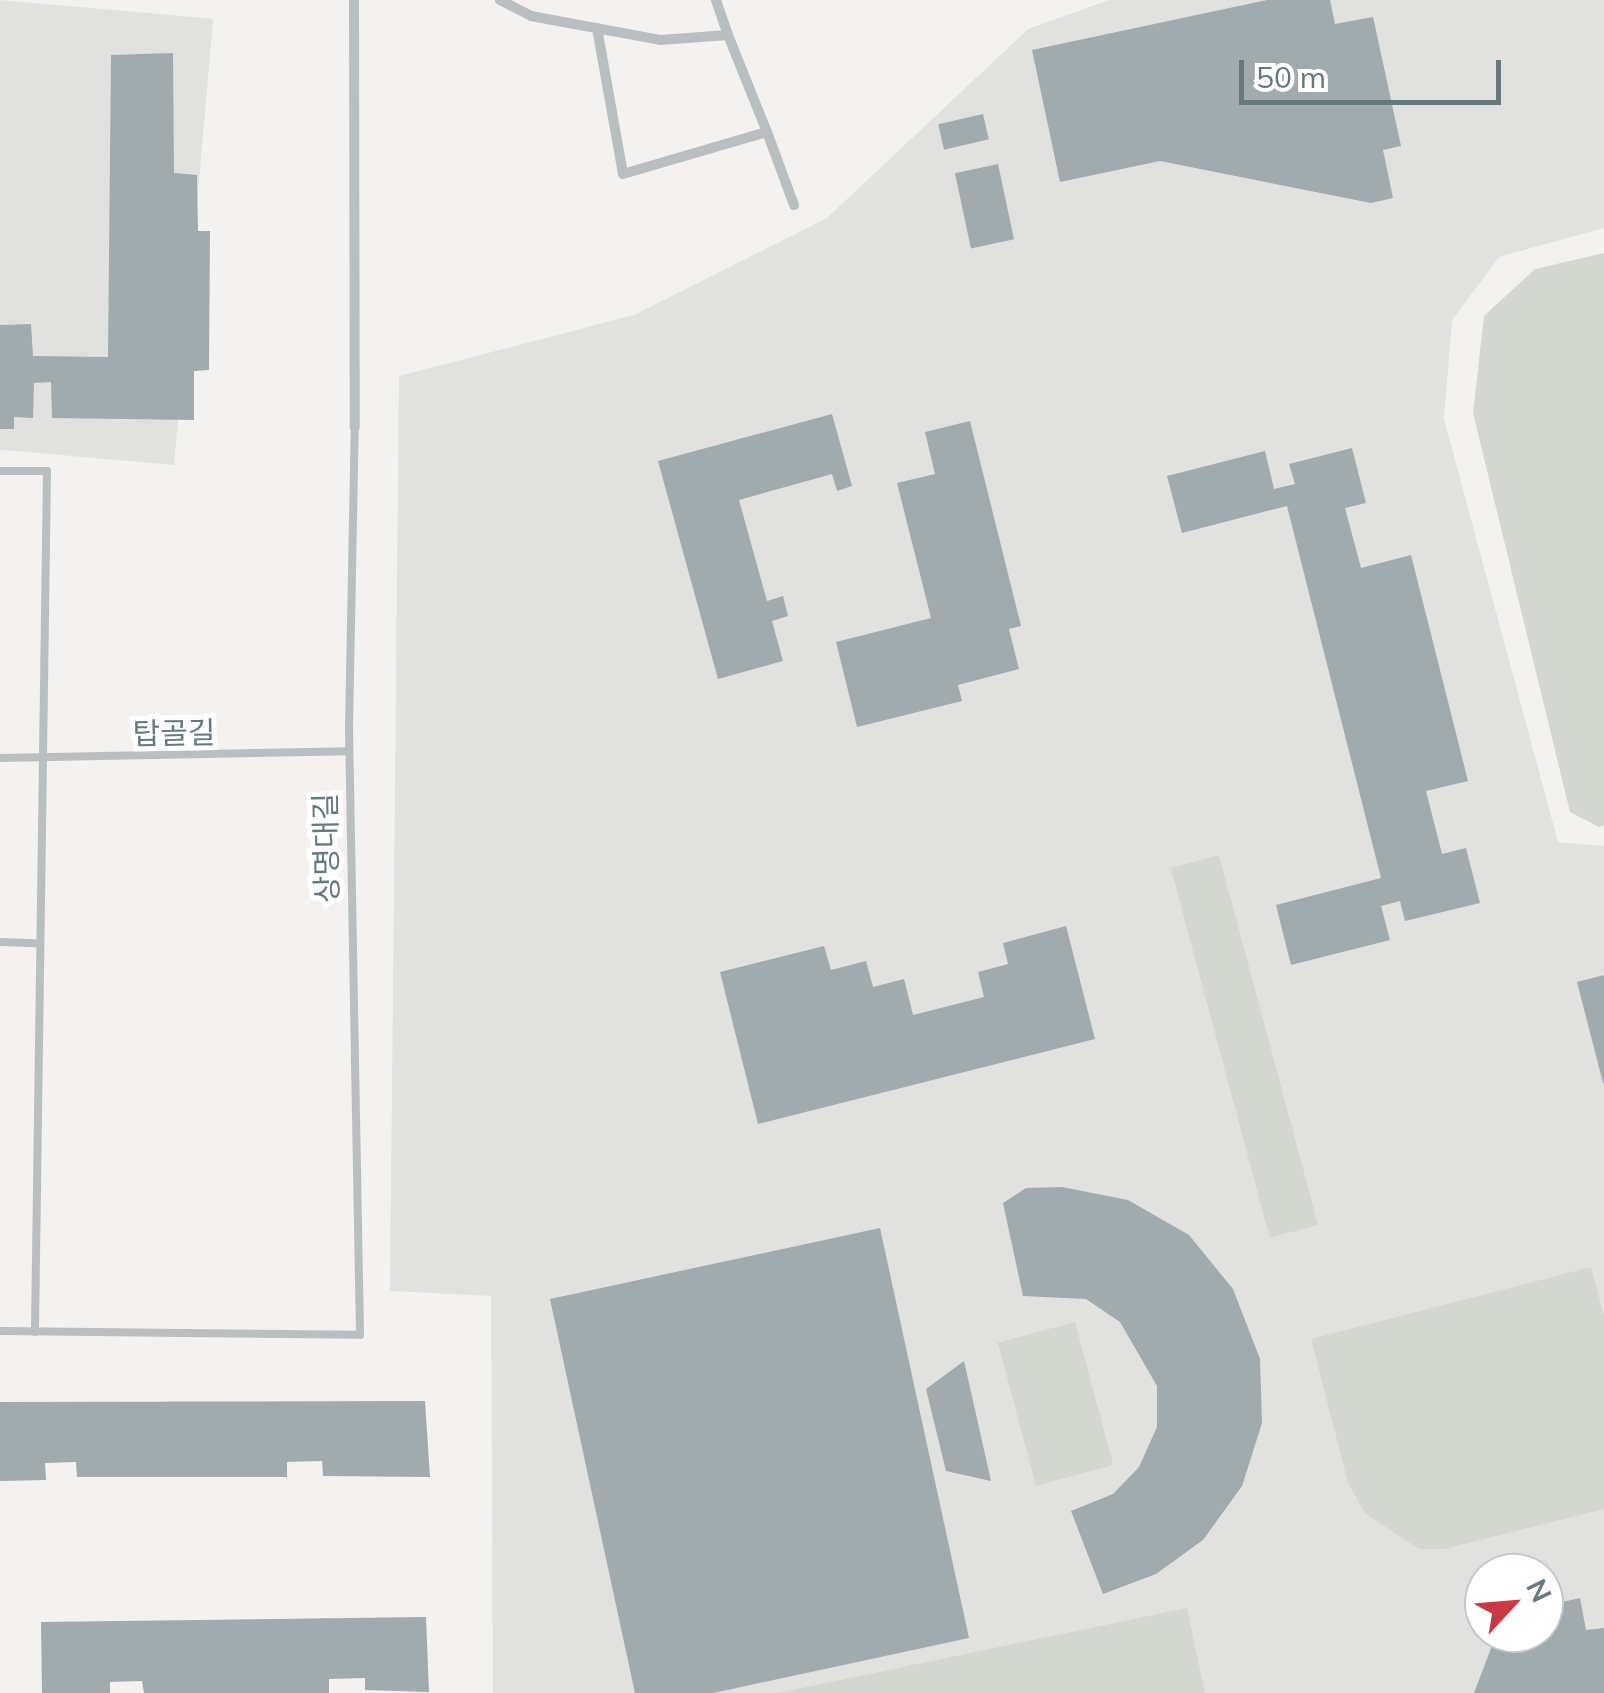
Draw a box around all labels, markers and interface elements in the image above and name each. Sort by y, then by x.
scale bar [1244,40,1506,102]
text: 50 m [1256,58,1326,96]
street label: 탑골길 [132,714,216,752]
street label: 상명대길 [307,792,345,904]
north arrow [1464,1553,1564,1653]
text: N [1519,1573,1560,1608]

